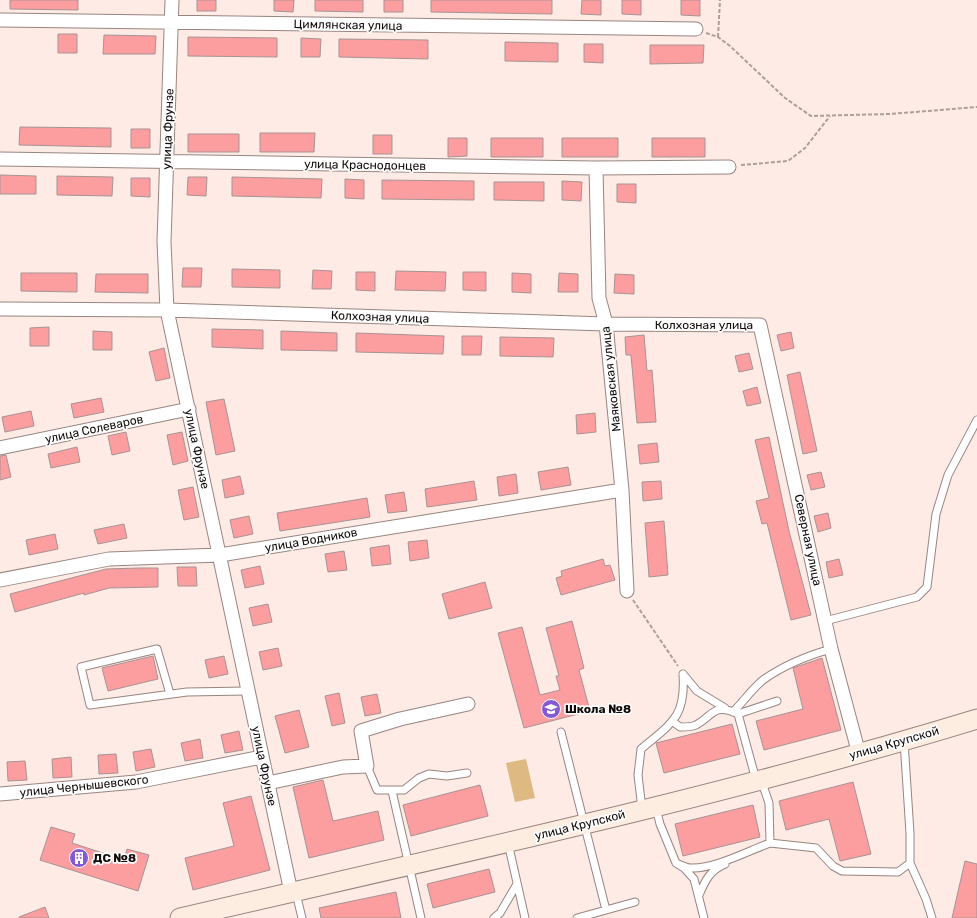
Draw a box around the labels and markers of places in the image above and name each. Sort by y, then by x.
school or university icon: Школа №8 [540,698,562,720]
place label: Школа №8 [565,702,631,716]
building icon: ДС №8 [68,847,90,869]
place label: ДС №8 [93,851,136,865]

